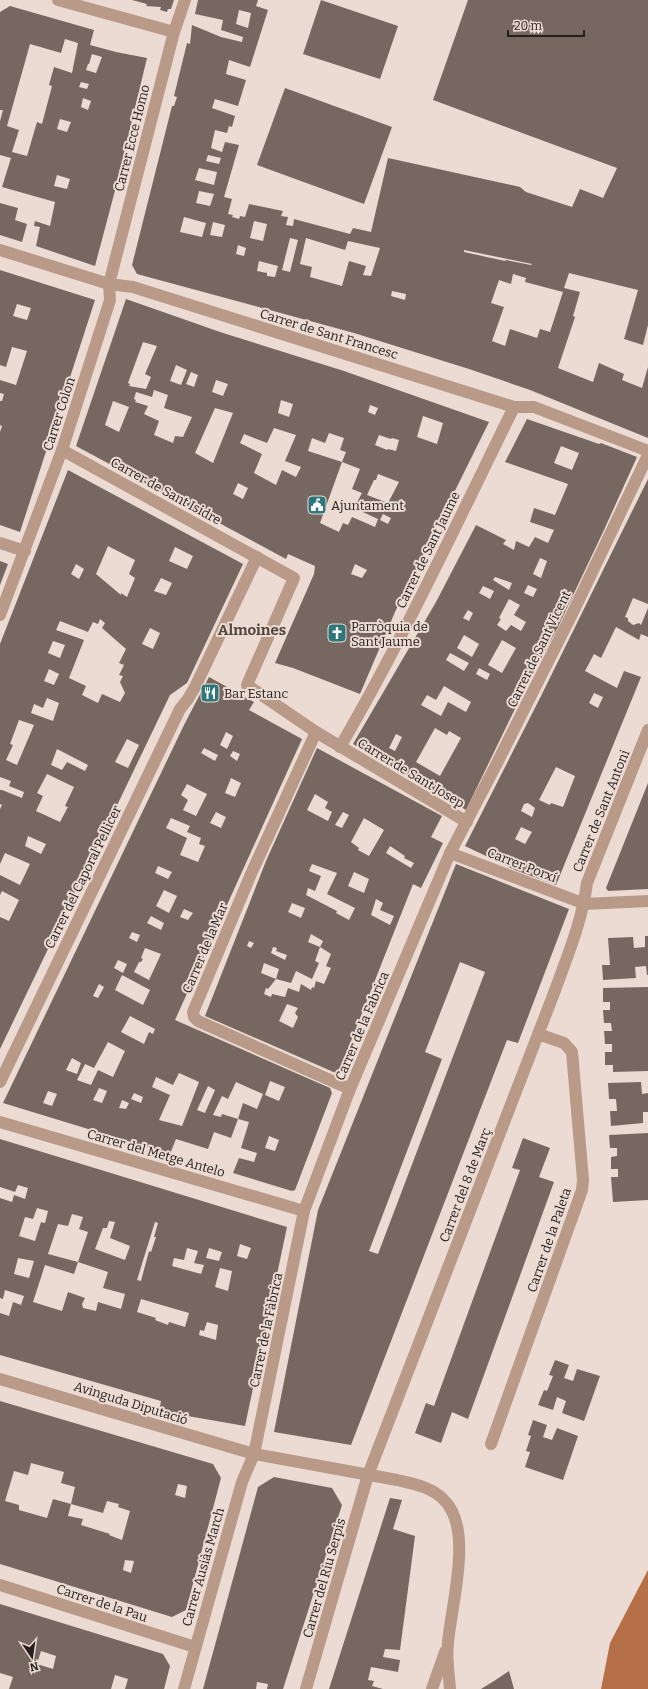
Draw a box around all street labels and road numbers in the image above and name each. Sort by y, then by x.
street label: Carrer Ecce Homo [111,83,153,193]
street label: Carrer de Sant Francesc [258,306,400,362]
street label: Carrer Colon [40,375,78,453]
street label: Carrer de Sant Isidre [108,454,224,528]
street label: Carrer de Sant Jaume [393,489,463,611]
street label: Carrer de Sant Vicent [504,588,574,710]
street label: Carrer de Sant Josep [355,735,467,811]
street label: Carrer de Sant Antoni [570,748,632,874]
street label: Carrer del Caporal Pellicer [42,803,124,951]
street label: Carrer Porxí [485,845,559,885]
street label: Carrer de la Mar [179,900,231,995]
street label: Carrer de la Fabrica [332,969,392,1083]
street label: Carrer del 8 de Març [436,1125,494,1244]
street label: Carrer del Metge Antelo [85,1126,227,1180]
street label: Carrer de la Paleta [524,1186,574,1294]
street label: Carrer de la Fàbrica [247,1271,285,1389]
street label: Avinguda Diputació [72,1379,190,1427]
street label: Carrer Ausiàs March [179,1506,227,1628]
street label: Carrer del Riu Serpis [300,1516,348,1640]
street label: Carrer de la Pau [55,1581,149,1625]

